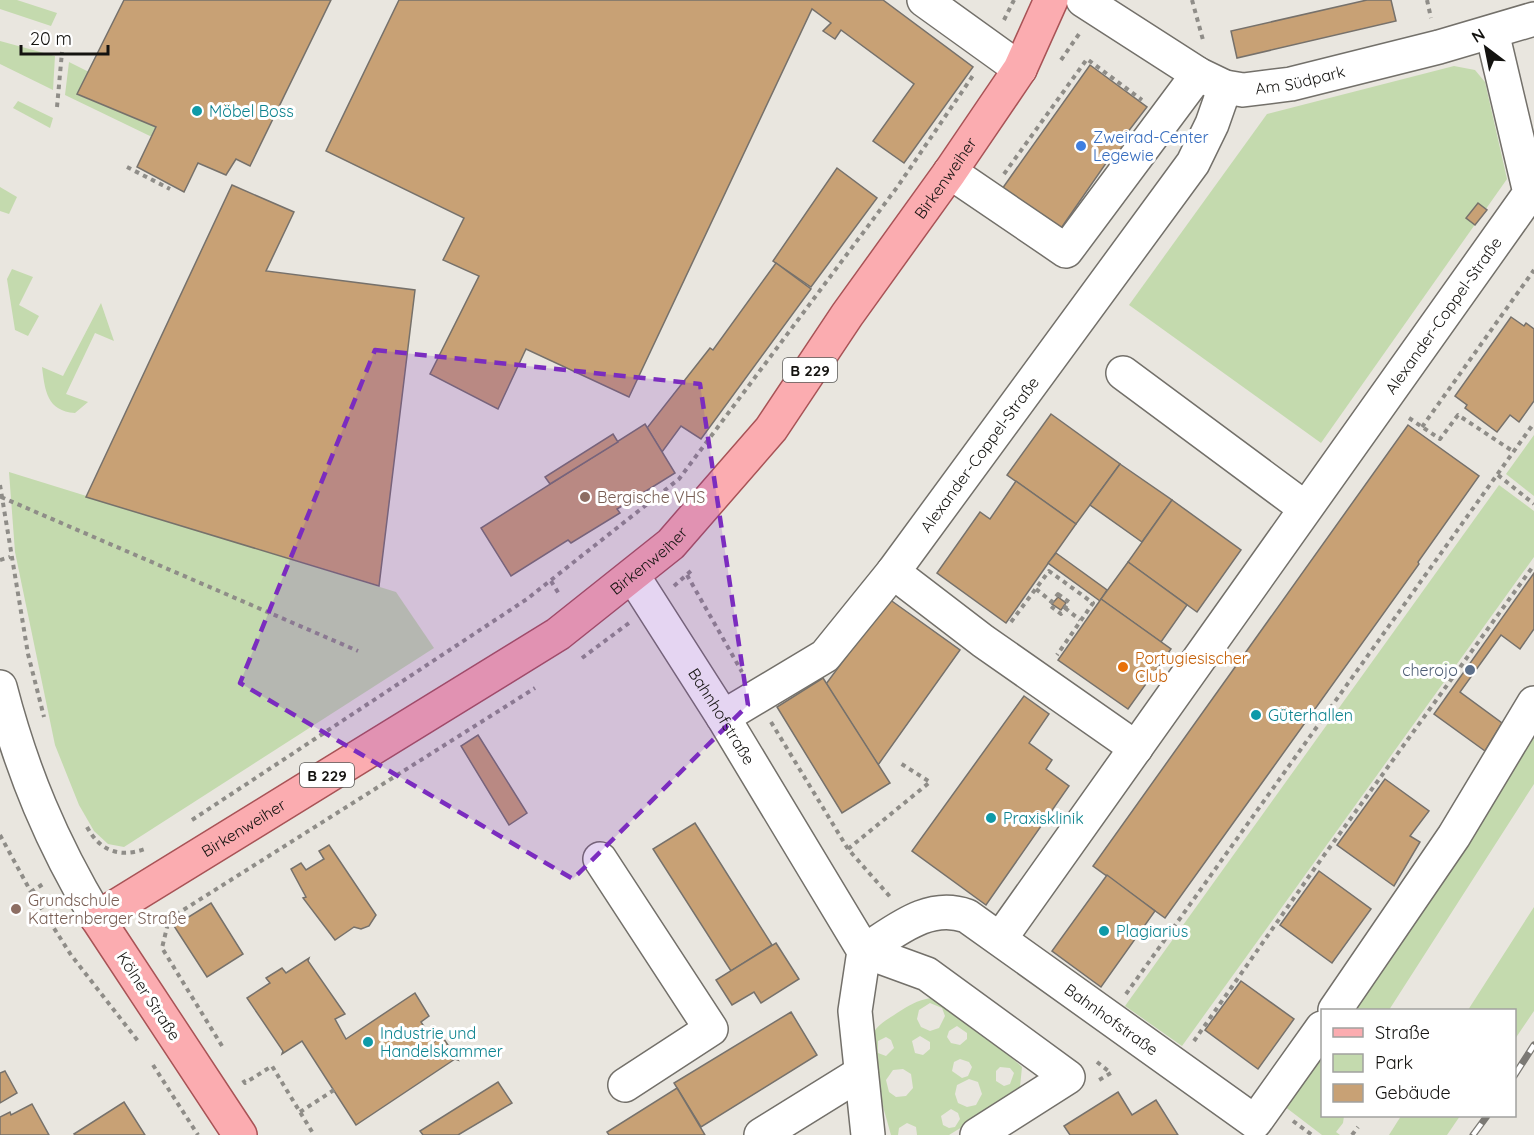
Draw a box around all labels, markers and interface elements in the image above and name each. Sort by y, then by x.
scale bar [21,18,108,56]
north arrow [1456,18,1516,78]
text: N [1468,24,1488,47]
text: 20 m [30,27,72,50]
street label: Am Südpark [1254,61,1347,98]
place label: Möbel Boss [209,101,294,121]
marker: Möbel Boss [190,104,204,118]
place label: Zweirad-Center Legewie [1093,127,1209,165]
street label: Birkenweiher [910,133,981,223]
marker: Zweirad-Center Legewie [1074,139,1088,153]
street label: Alexander-Coppel-Straße [1380,233,1506,398]
road number: B 229 [783,358,837,382]
street label: Alexander-Coppel-Straße [916,373,1043,536]
place label: Bergische VHS [597,487,705,507]
marker: Bergische VHS [578,490,592,504]
street label: Birkenweiher [606,522,692,599]
place label: Portugiesischer Club [1135,648,1248,686]
marker: Portugiesischer Club [1116,660,1130,674]
place label: cherojo [1402,660,1458,680]
marker: cherojo [1463,663,1477,677]
street label: Bahnhofstraße [684,664,759,768]
place label: Güterhallen [1268,705,1353,725]
marker: Güterhallen [1249,708,1263,722]
road number: B 229 [300,763,354,787]
street label: Birkenweiher [198,794,289,861]
place label: Praxisklinik [1003,808,1084,828]
marker: Praxisklinik [984,811,998,825]
place label: Grundschule Katternberger Straße [28,890,186,928]
marker: Grundschule Katternberger Straße [9,902,23,916]
place label: Plagiarius [1116,921,1188,941]
marker: Plagiarius [1097,924,1111,938]
street label: Kölner Straße [113,948,185,1044]
street label: Bahnhofstraße [1061,979,1162,1060]
legend [1321,1009,1516,1117]
text: Straße [1375,1021,1430,1044]
place label: Industrie und Handelskammer [380,1023,503,1061]
marker: Industrie und Handelskammer [361,1035,375,1049]
text: Park [1375,1051,1413,1074]
text: Gebäude [1375,1081,1451,1104]

